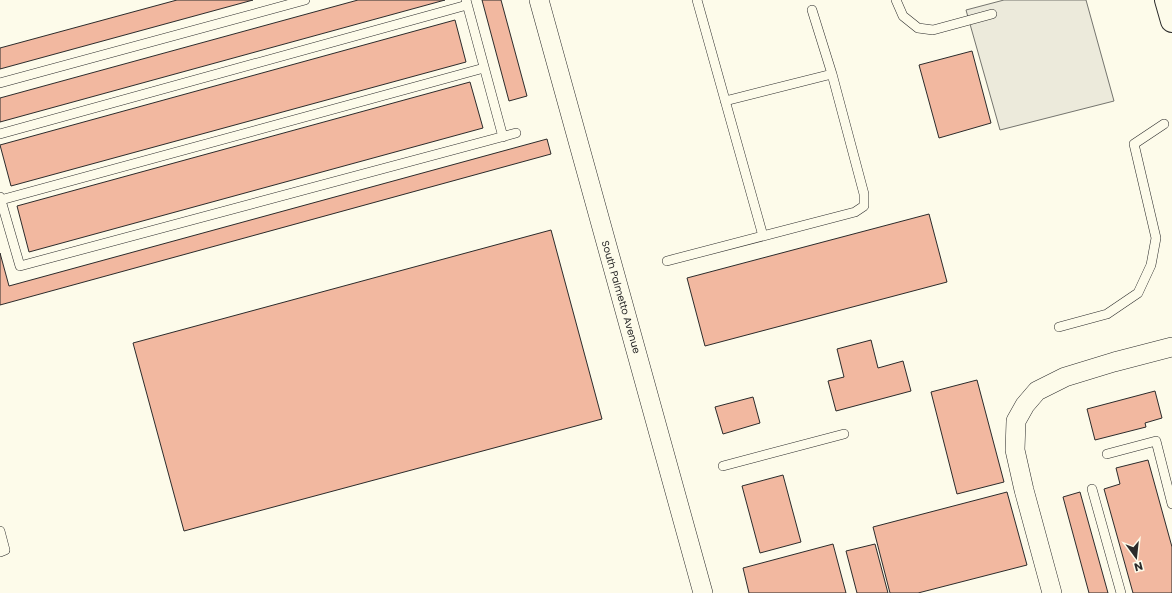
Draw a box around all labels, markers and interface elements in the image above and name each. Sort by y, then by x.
street label: South Palmetto Avenue [598,239,644,355]
north arrow [1116,537,1156,577]
text: N [1133,558,1145,575]

